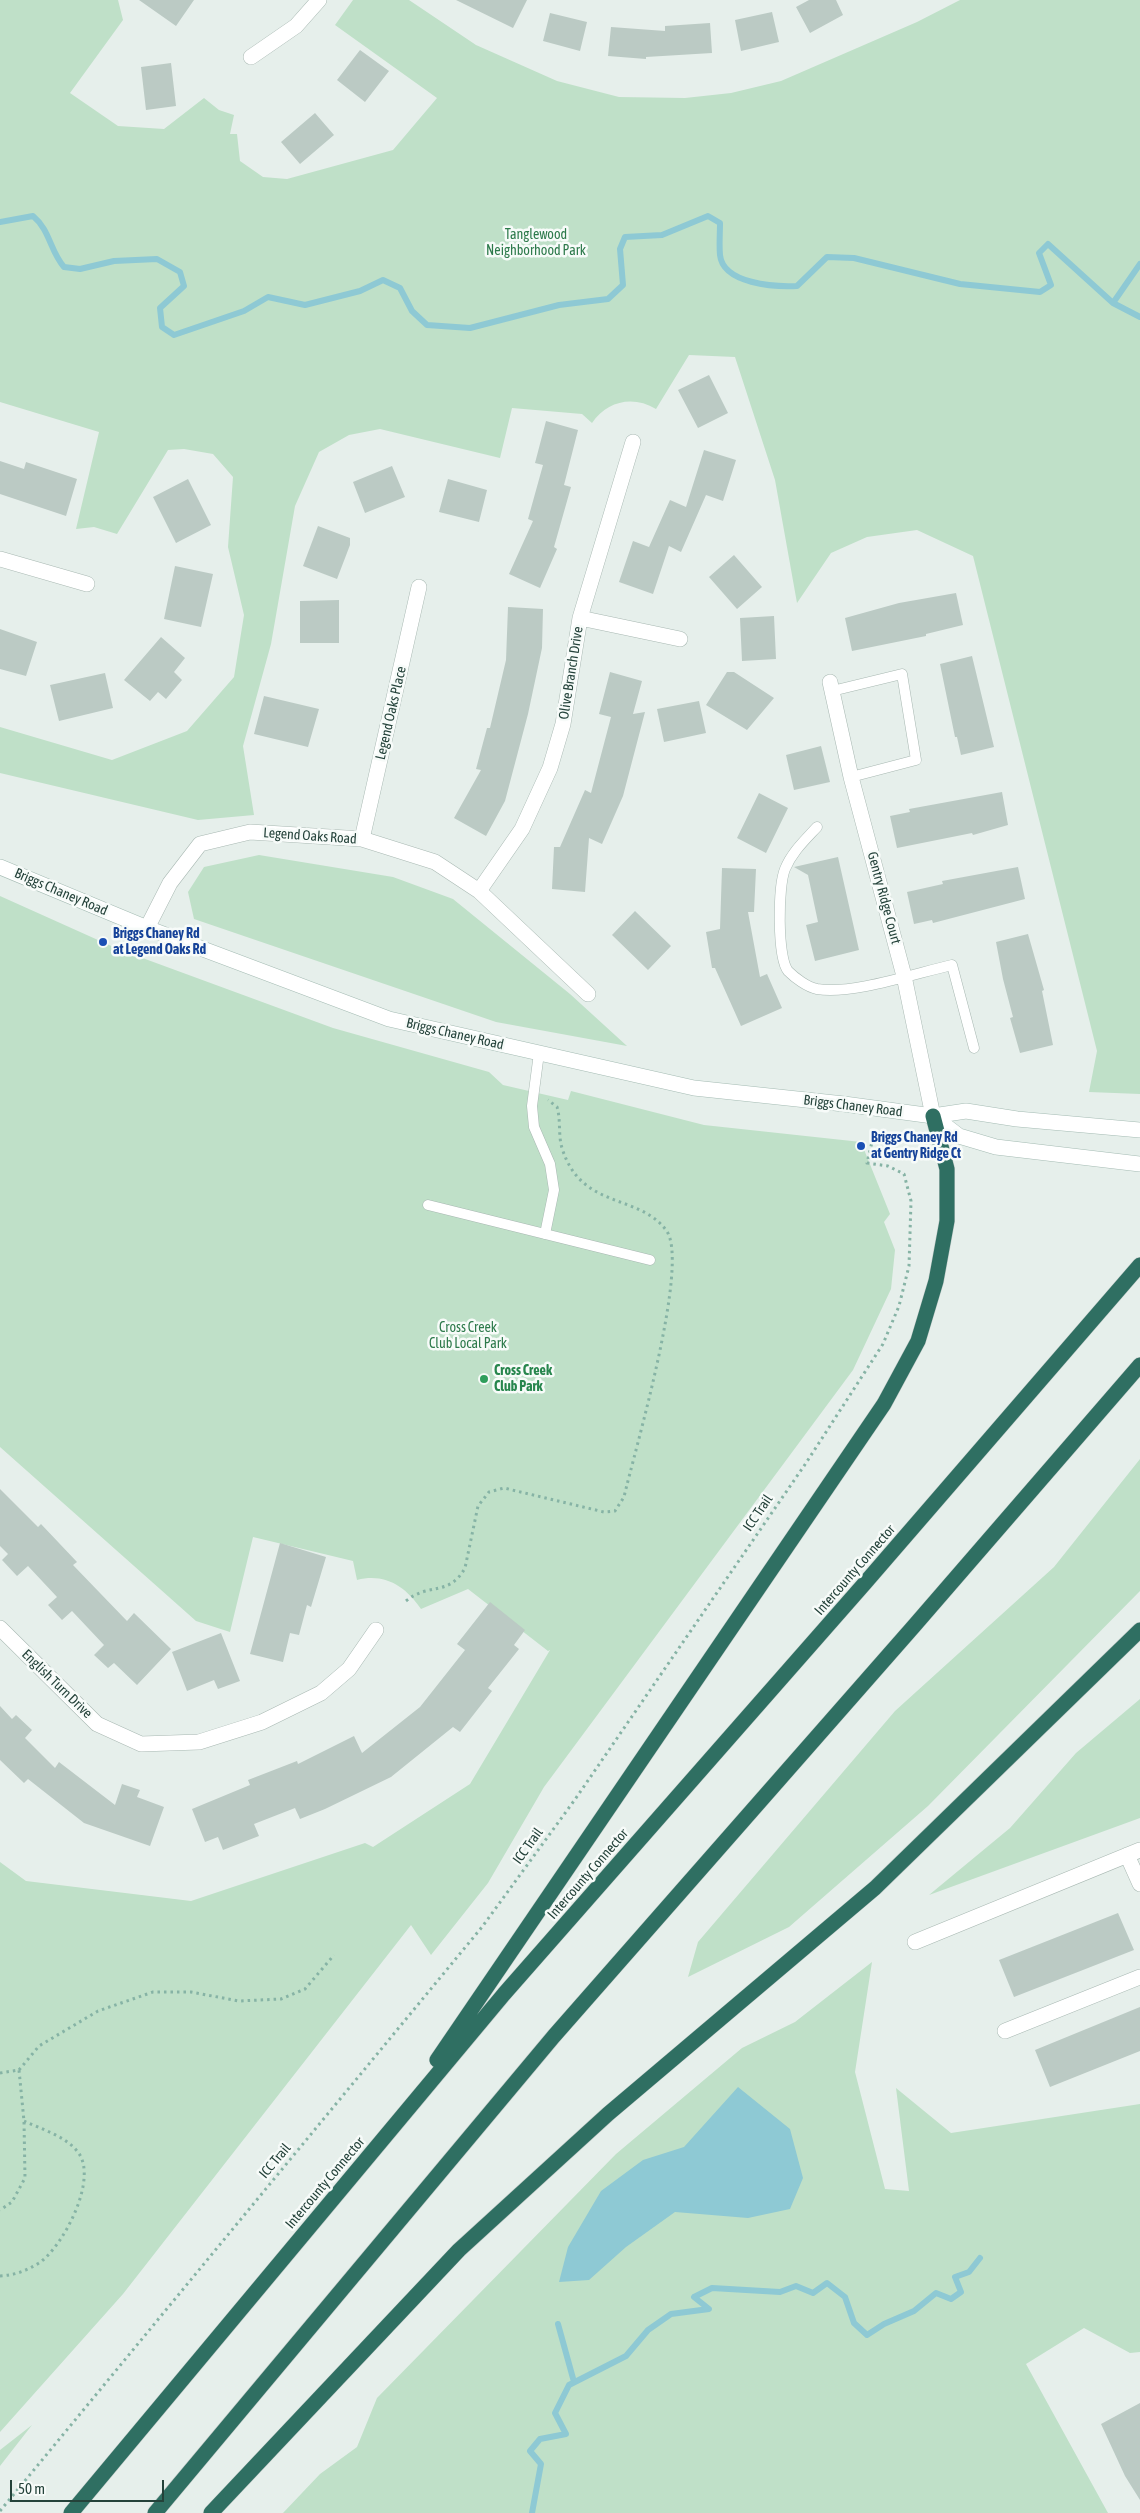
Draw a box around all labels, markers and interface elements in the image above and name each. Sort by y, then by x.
park label: Tanglewood Neighborhood Park [486,227,586,260]
street label: Olive Branch Drive [555,625,587,721]
street label: Legend Oaks Place [372,665,410,761]
street label: Legend Oaks Road [263,824,357,848]
street label: Gentry Ridge Court [864,850,904,946]
street label: Briggs Chaney Road [12,865,110,919]
place label: Briggs Chaney Rd at Legend Oaks Rd [113,926,206,959]
marker: Briggs Chaney Rd at Legend Oaks Rd [97,936,109,948]
street label: Briggs Chaney Road [405,1015,505,1053]
street label: Briggs Chaney Road [803,1092,903,1120]
place label: Briggs Chaney Rd at Gentry Ridge Ct [871,1130,961,1162]
marker: Briggs Chaney Rd at Gentry Ridge Ct [855,1140,867,1152]
park label: Cross Creek Club Local Park [429,1320,507,1352]
place label: Cross Creek Club Park [494,1363,552,1395]
marker: Cross Creek Club Park [478,1373,490,1385]
street label: ICC Trail [740,1492,776,1534]
street label: Intercounty Connector [811,1521,899,1619]
street label: English Turn Drive [18,1646,96,1722]
street label: ICC Trail [509,1825,547,1867]
street label: Intercounty Connector [544,1825,632,1923]
street label: Intercounty Connector [282,2134,368,2232]
street label: ICC Trail [256,2140,294,2182]
scale bar [12,2470,166,2502]
text: 50 m [18,2480,45,2497]

